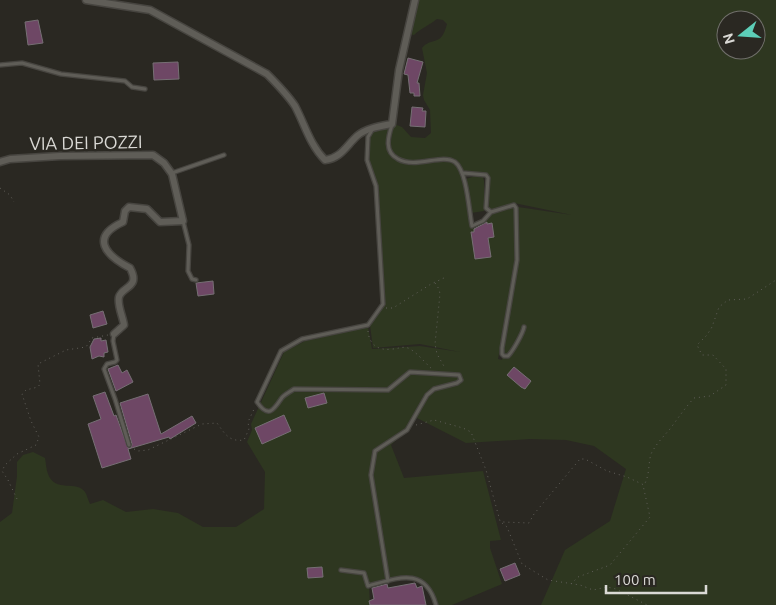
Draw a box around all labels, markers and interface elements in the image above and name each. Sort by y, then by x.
north arrow [716,10,766,60]
text: N [719,31,738,46]
street label: VIA DEI POZZI [29,131,143,153]
scale bar [606,562,706,594]
text: 100 m [614,571,656,588]

